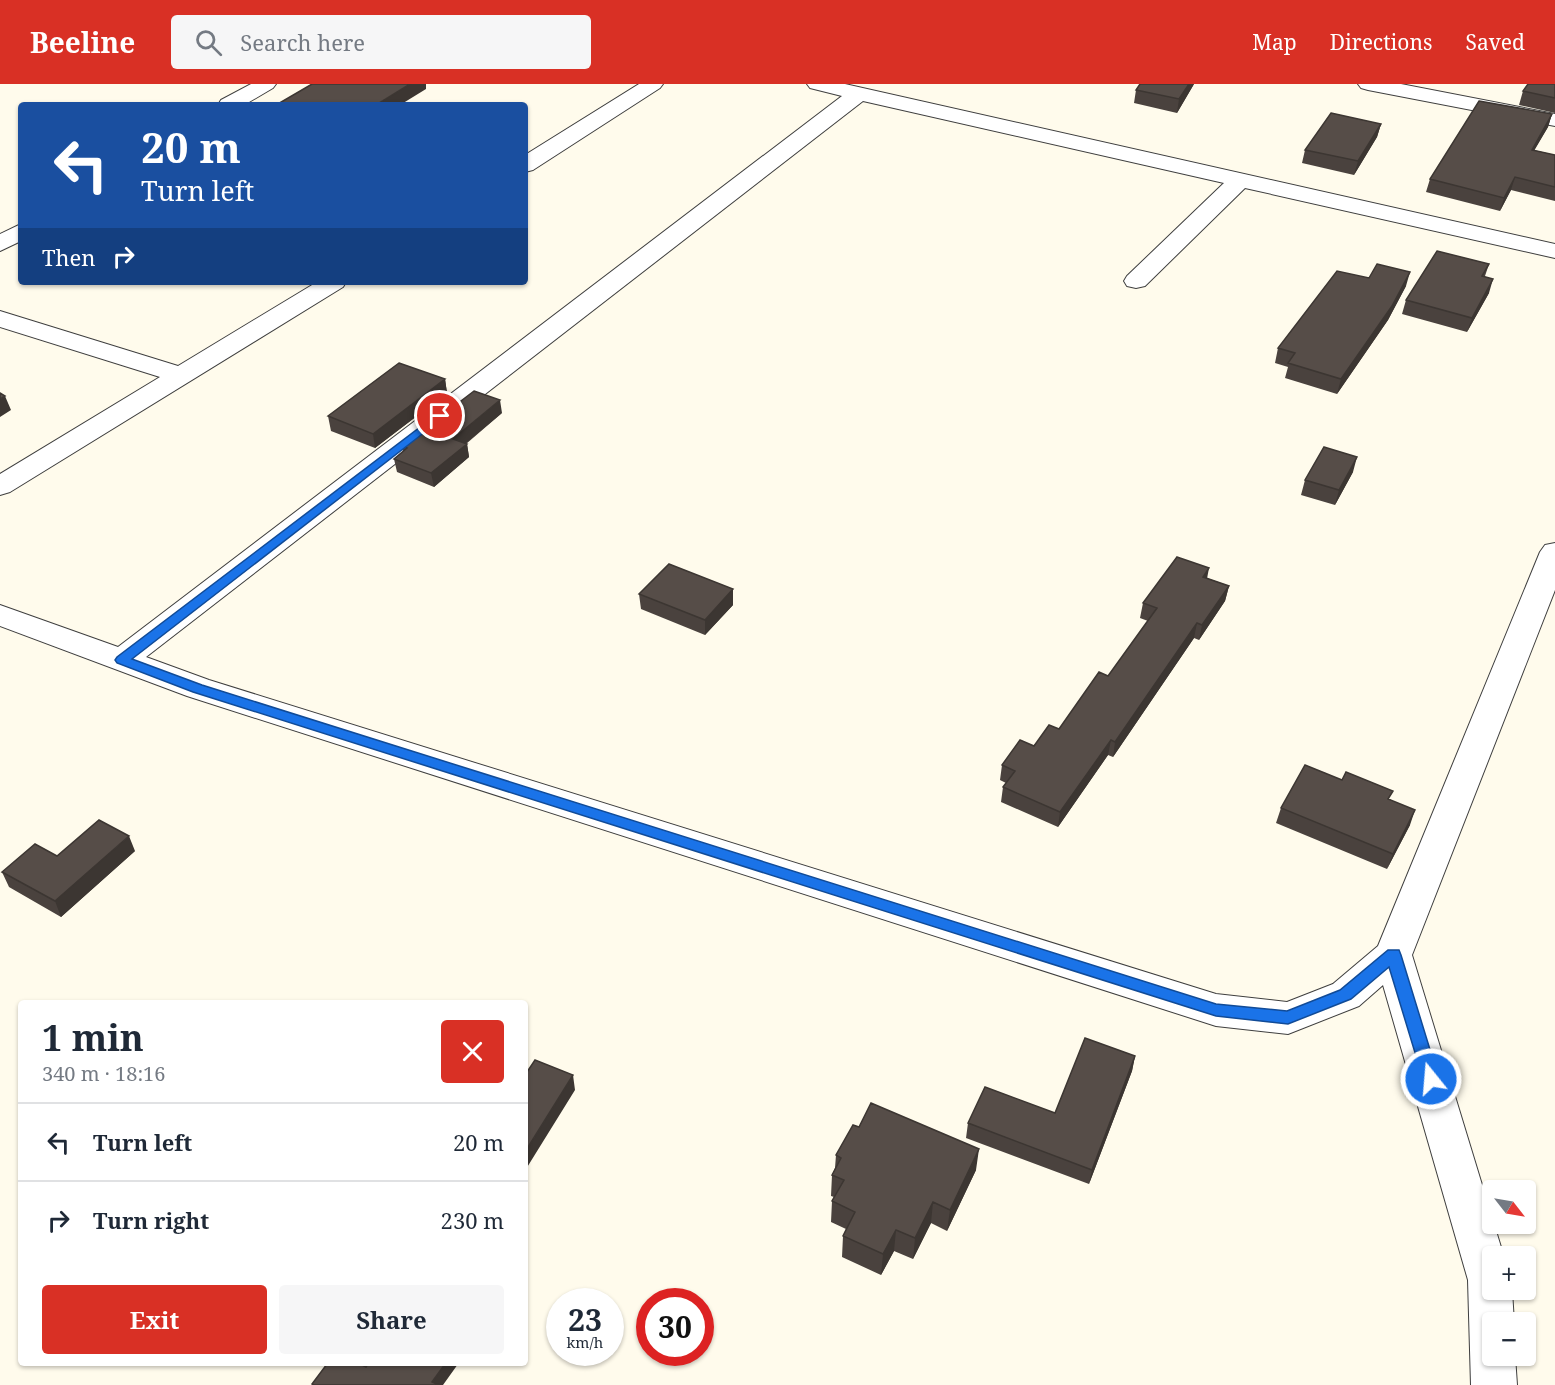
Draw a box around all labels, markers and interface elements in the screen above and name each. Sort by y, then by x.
search box [171,15,591,69]
text: Beeline [30,23,135,61]
icon: search [192,26,225,59]
text: Search here [240,27,365,57]
text: Map [1252,28,1297,56]
text: Directions [1330,28,1432,56]
text: Saved [1465,28,1525,56]
text: 20 m [141,118,241,175]
icon: left [42,126,120,204]
text: Turn left [141,172,254,209]
icon: right [107,240,140,273]
text: Then [42,242,95,272]
pin [414,390,465,441]
icon: arrive [423,399,456,432]
text: 1 min [42,1013,144,1062]
button: close [441,1020,504,1083]
position arrow [1399,1047,1463,1111]
text: 340 m · 18:16 [42,1060,165,1087]
icon: left [42,1126,75,1159]
text: Turn left [93,1127,192,1157]
text: 20 m [453,1127,504,1157]
north arrow [1482,1180,1536,1234]
map controls [1482,1180,1536,1366]
icon: right [42,1204,75,1237]
text: Turn right [93,1205,209,1235]
text: 230 m [441,1205,504,1235]
button: + [1482,1246,1536,1300]
button: Exit [42,1285,267,1354]
button: Share [279,1285,504,1354]
speed limit sign: 30 [636,1288,714,1366]
text: 23 [568,1299,602,1340]
button: − [1482,1312,1536,1366]
text: km/h [567,1332,603,1352]

